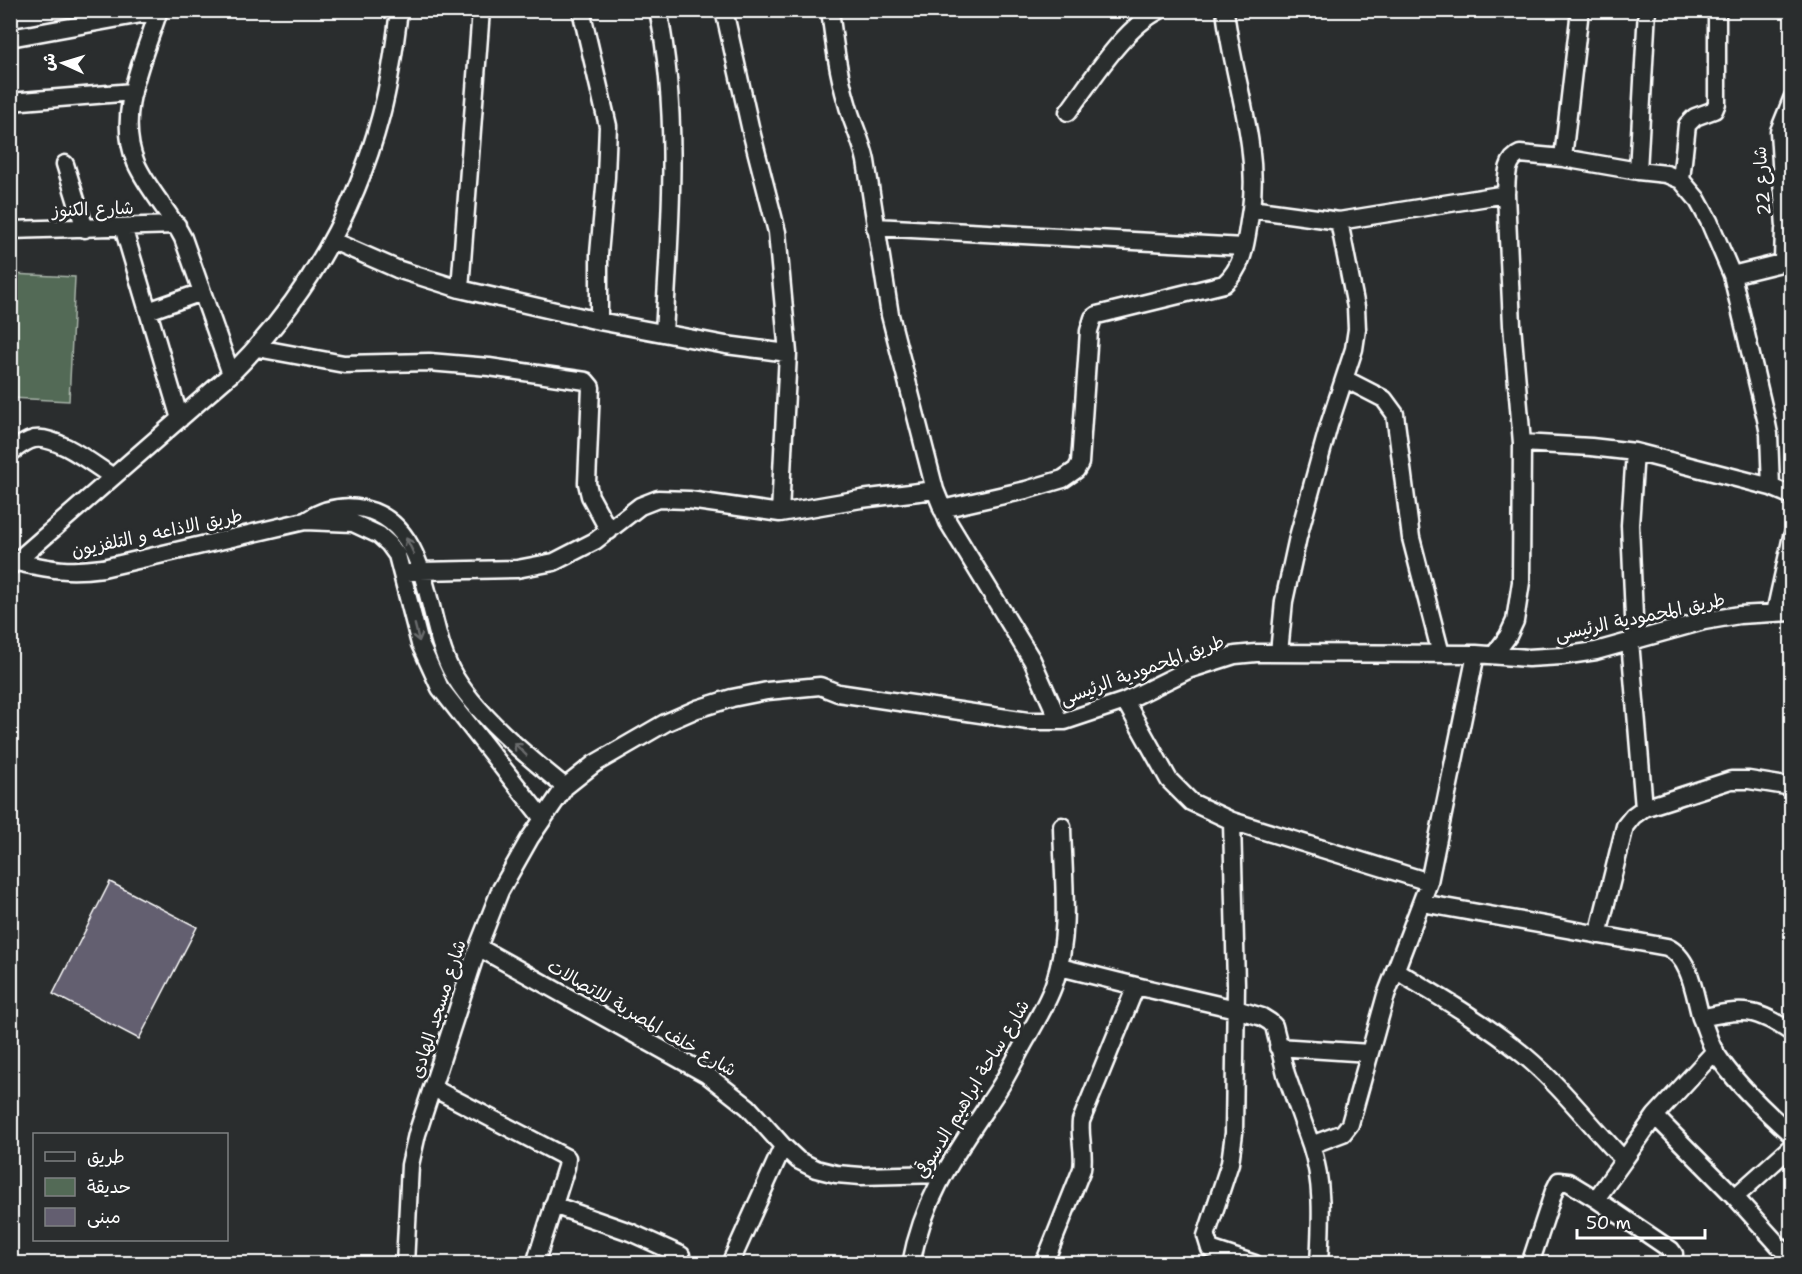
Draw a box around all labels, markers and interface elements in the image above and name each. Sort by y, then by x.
north arrow [33,33,93,93]
text: ش [37,52,60,72]
street label: شارع 22 [1748,146,1776,216]
street label: شارع الكنوز [50,196,134,222]
street label: طريق الاذاعه و التلفزيون [69,503,245,563]
one-way arrow [403,537,415,555]
street label: طريق المحمودية الرئيسى [1553,587,1727,647]
one-way arrow [412,623,424,642]
street label: طريق المحمودية الرئيسى [1057,629,1227,711]
one-way arrow [513,742,528,757]
street label: شارع مسجد الهادى [404,937,472,1081]
street label: شارع خلف المصرية للاتصالات [543,954,741,1082]
street label: شارع ساحة ابراهيم الدسوقي [909,995,1037,1184]
legend [33,1133,228,1241]
text: طريق [87,1145,125,1169]
text: حديقة [87,1175,131,1199]
scale bar [1577,1202,1704,1240]
text: مبنى [87,1205,121,1229]
text: 50 m [1586,1211,1631,1235]

